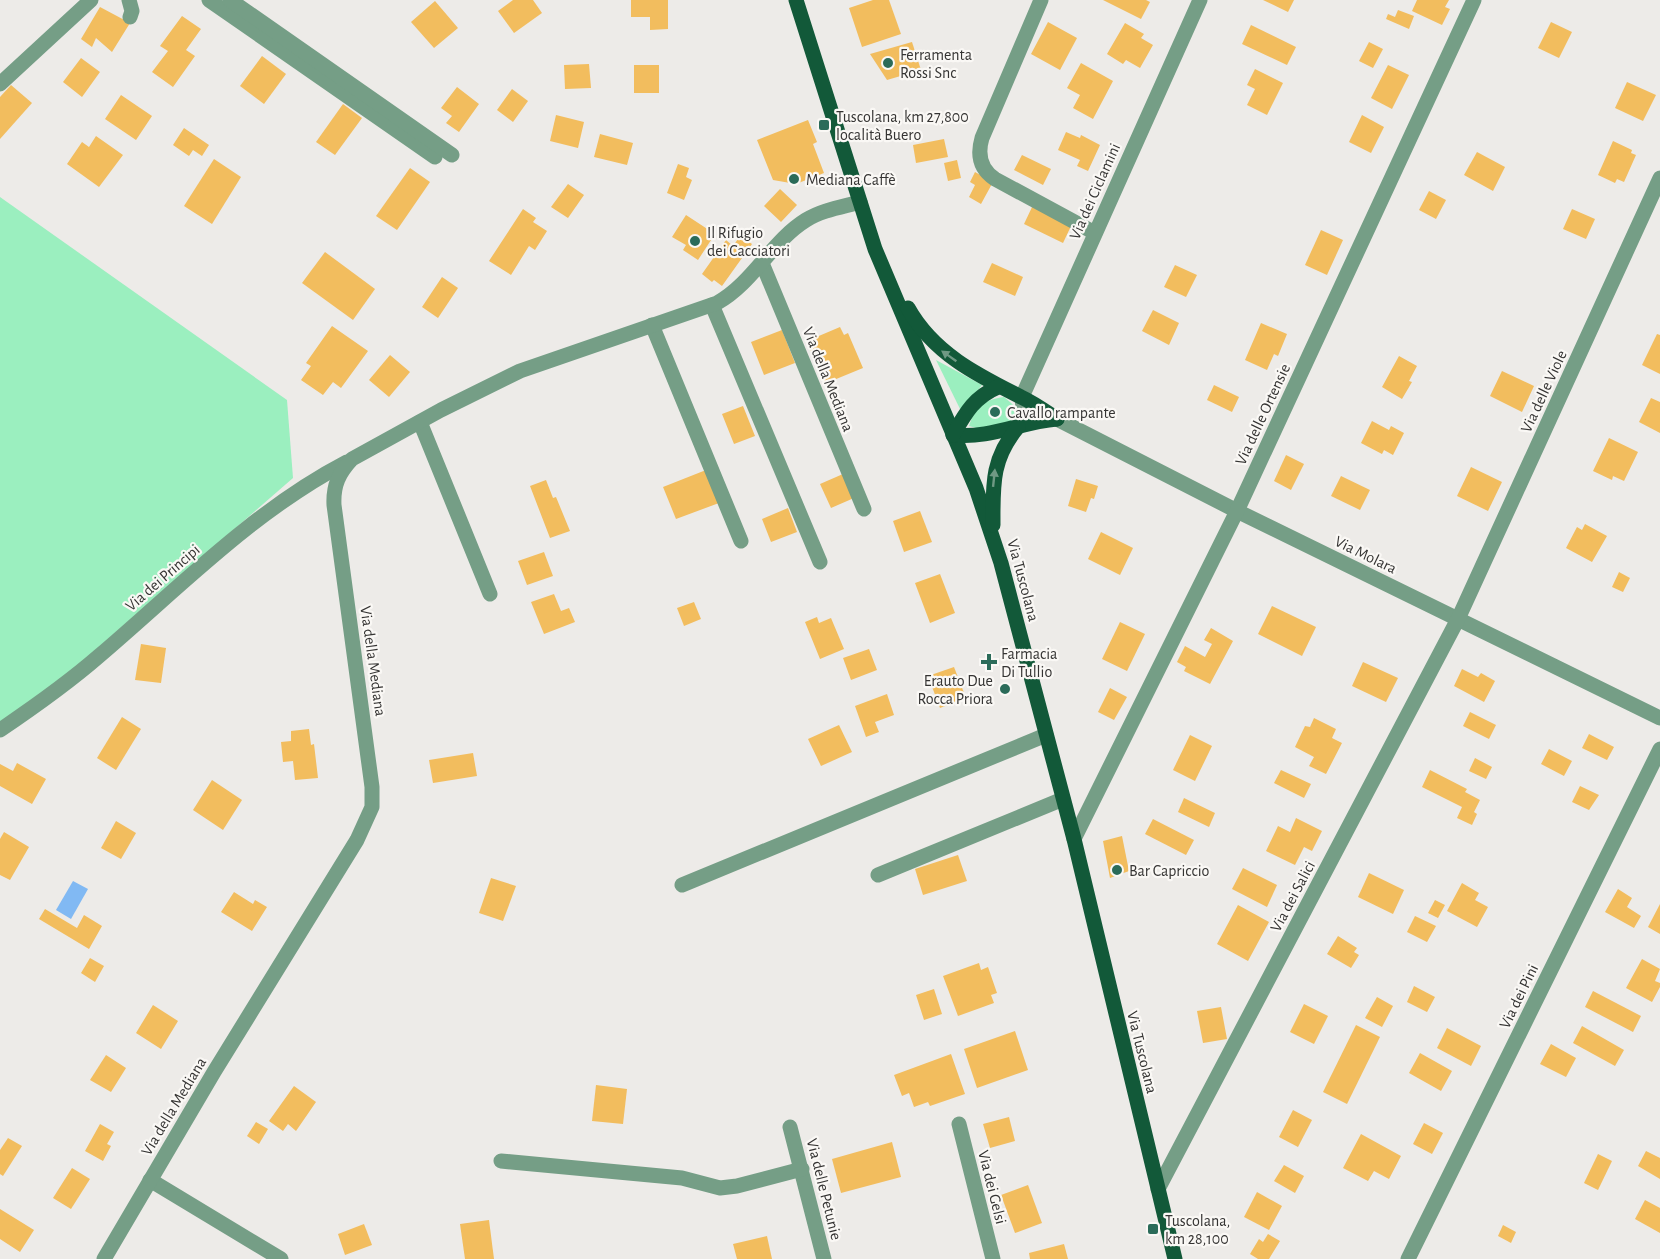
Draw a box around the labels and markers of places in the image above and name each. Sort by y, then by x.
place label: Ferramenta Rossi Snc [900,47,972,81]
marker: Ferramenta Rossi Snc [881,56,895,70]
place label: Tuscolana, km 27,800 località Buero [836,109,969,143]
marker: Tuscolana, km 27,800 località Buero [817,118,831,132]
marker: Mediana Caffè [787,172,801,186]
place label: Mediana Caffè [806,172,896,188]
place label: Il Rifugio dei Cacciatori [707,225,790,259]
marker: Il Rifugio dei Cacciatori [688,234,702,248]
marker: Cavallo rampante [988,405,1002,419]
place label: Cavallo rampante [1007,405,1116,421]
place label: Farmacia Di Tullio [1001,646,1057,680]
marker: Farmacia Di Tullio [982,655,996,669]
place label: Erauto Due Rocca Priora [917,673,993,707]
marker: Erauto Due Rocca Priora [998,682,1012,696]
marker: Bar Capriccio [1110,863,1124,877]
place label: Bar Capriccio [1129,863,1210,879]
place label: Tuscolana, km 28,100 [1165,1213,1230,1247]
marker: Tuscolana, km 28,100 [1146,1222,1160,1236]

